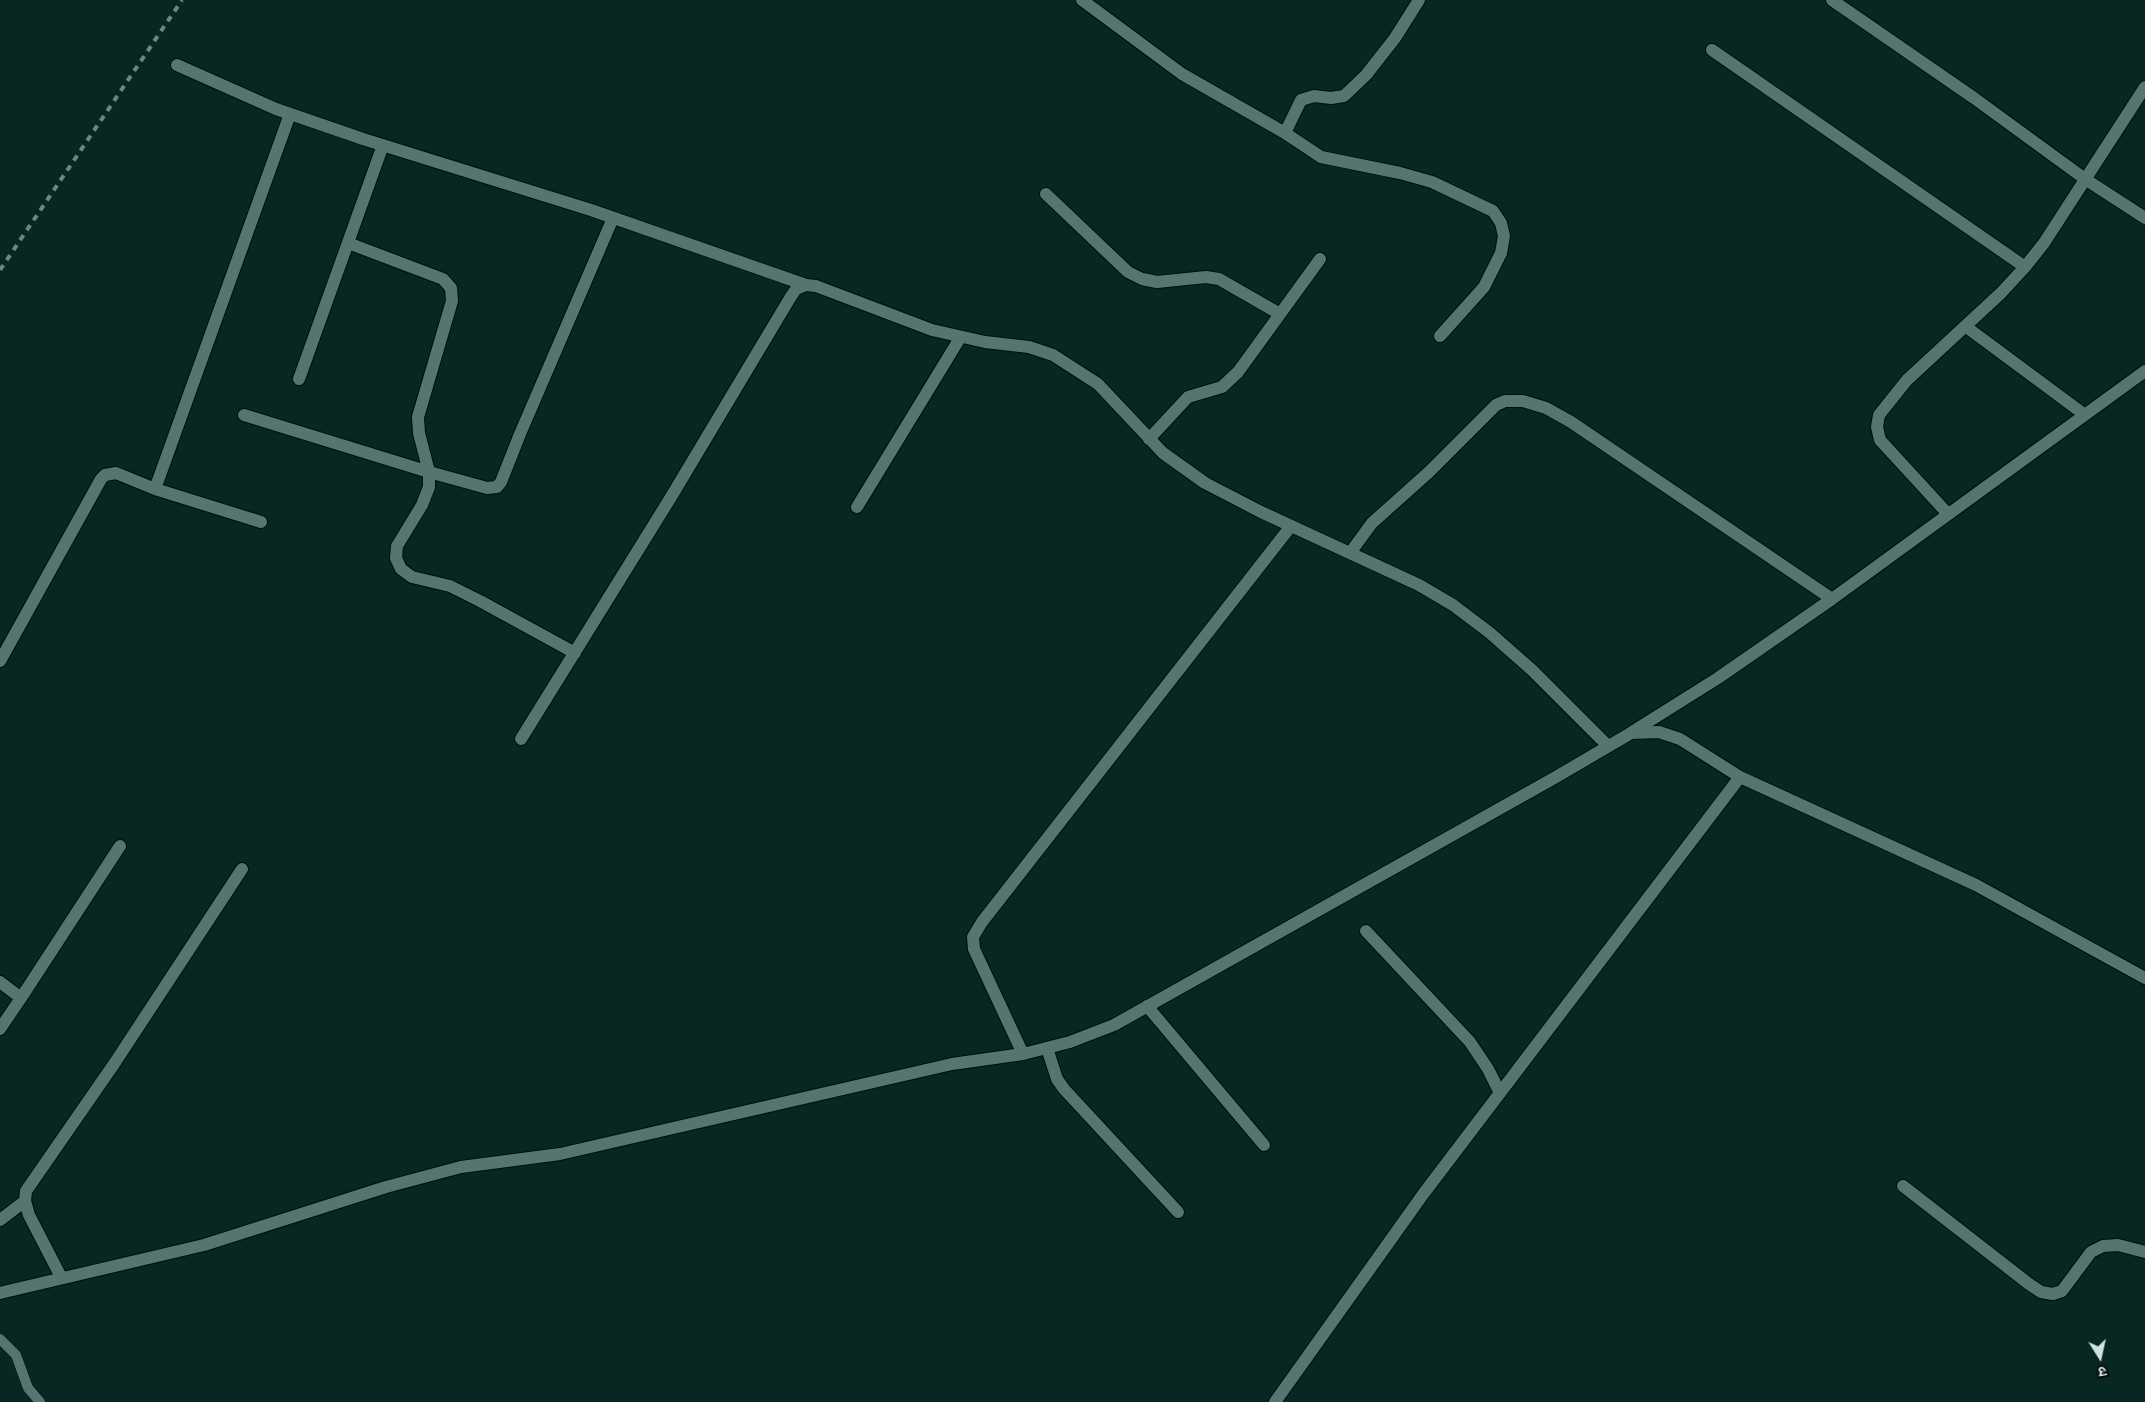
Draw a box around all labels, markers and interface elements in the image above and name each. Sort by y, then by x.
north arrow [2075,1332,2125,1382]
text: उ [2097,1362,2108,1381]

